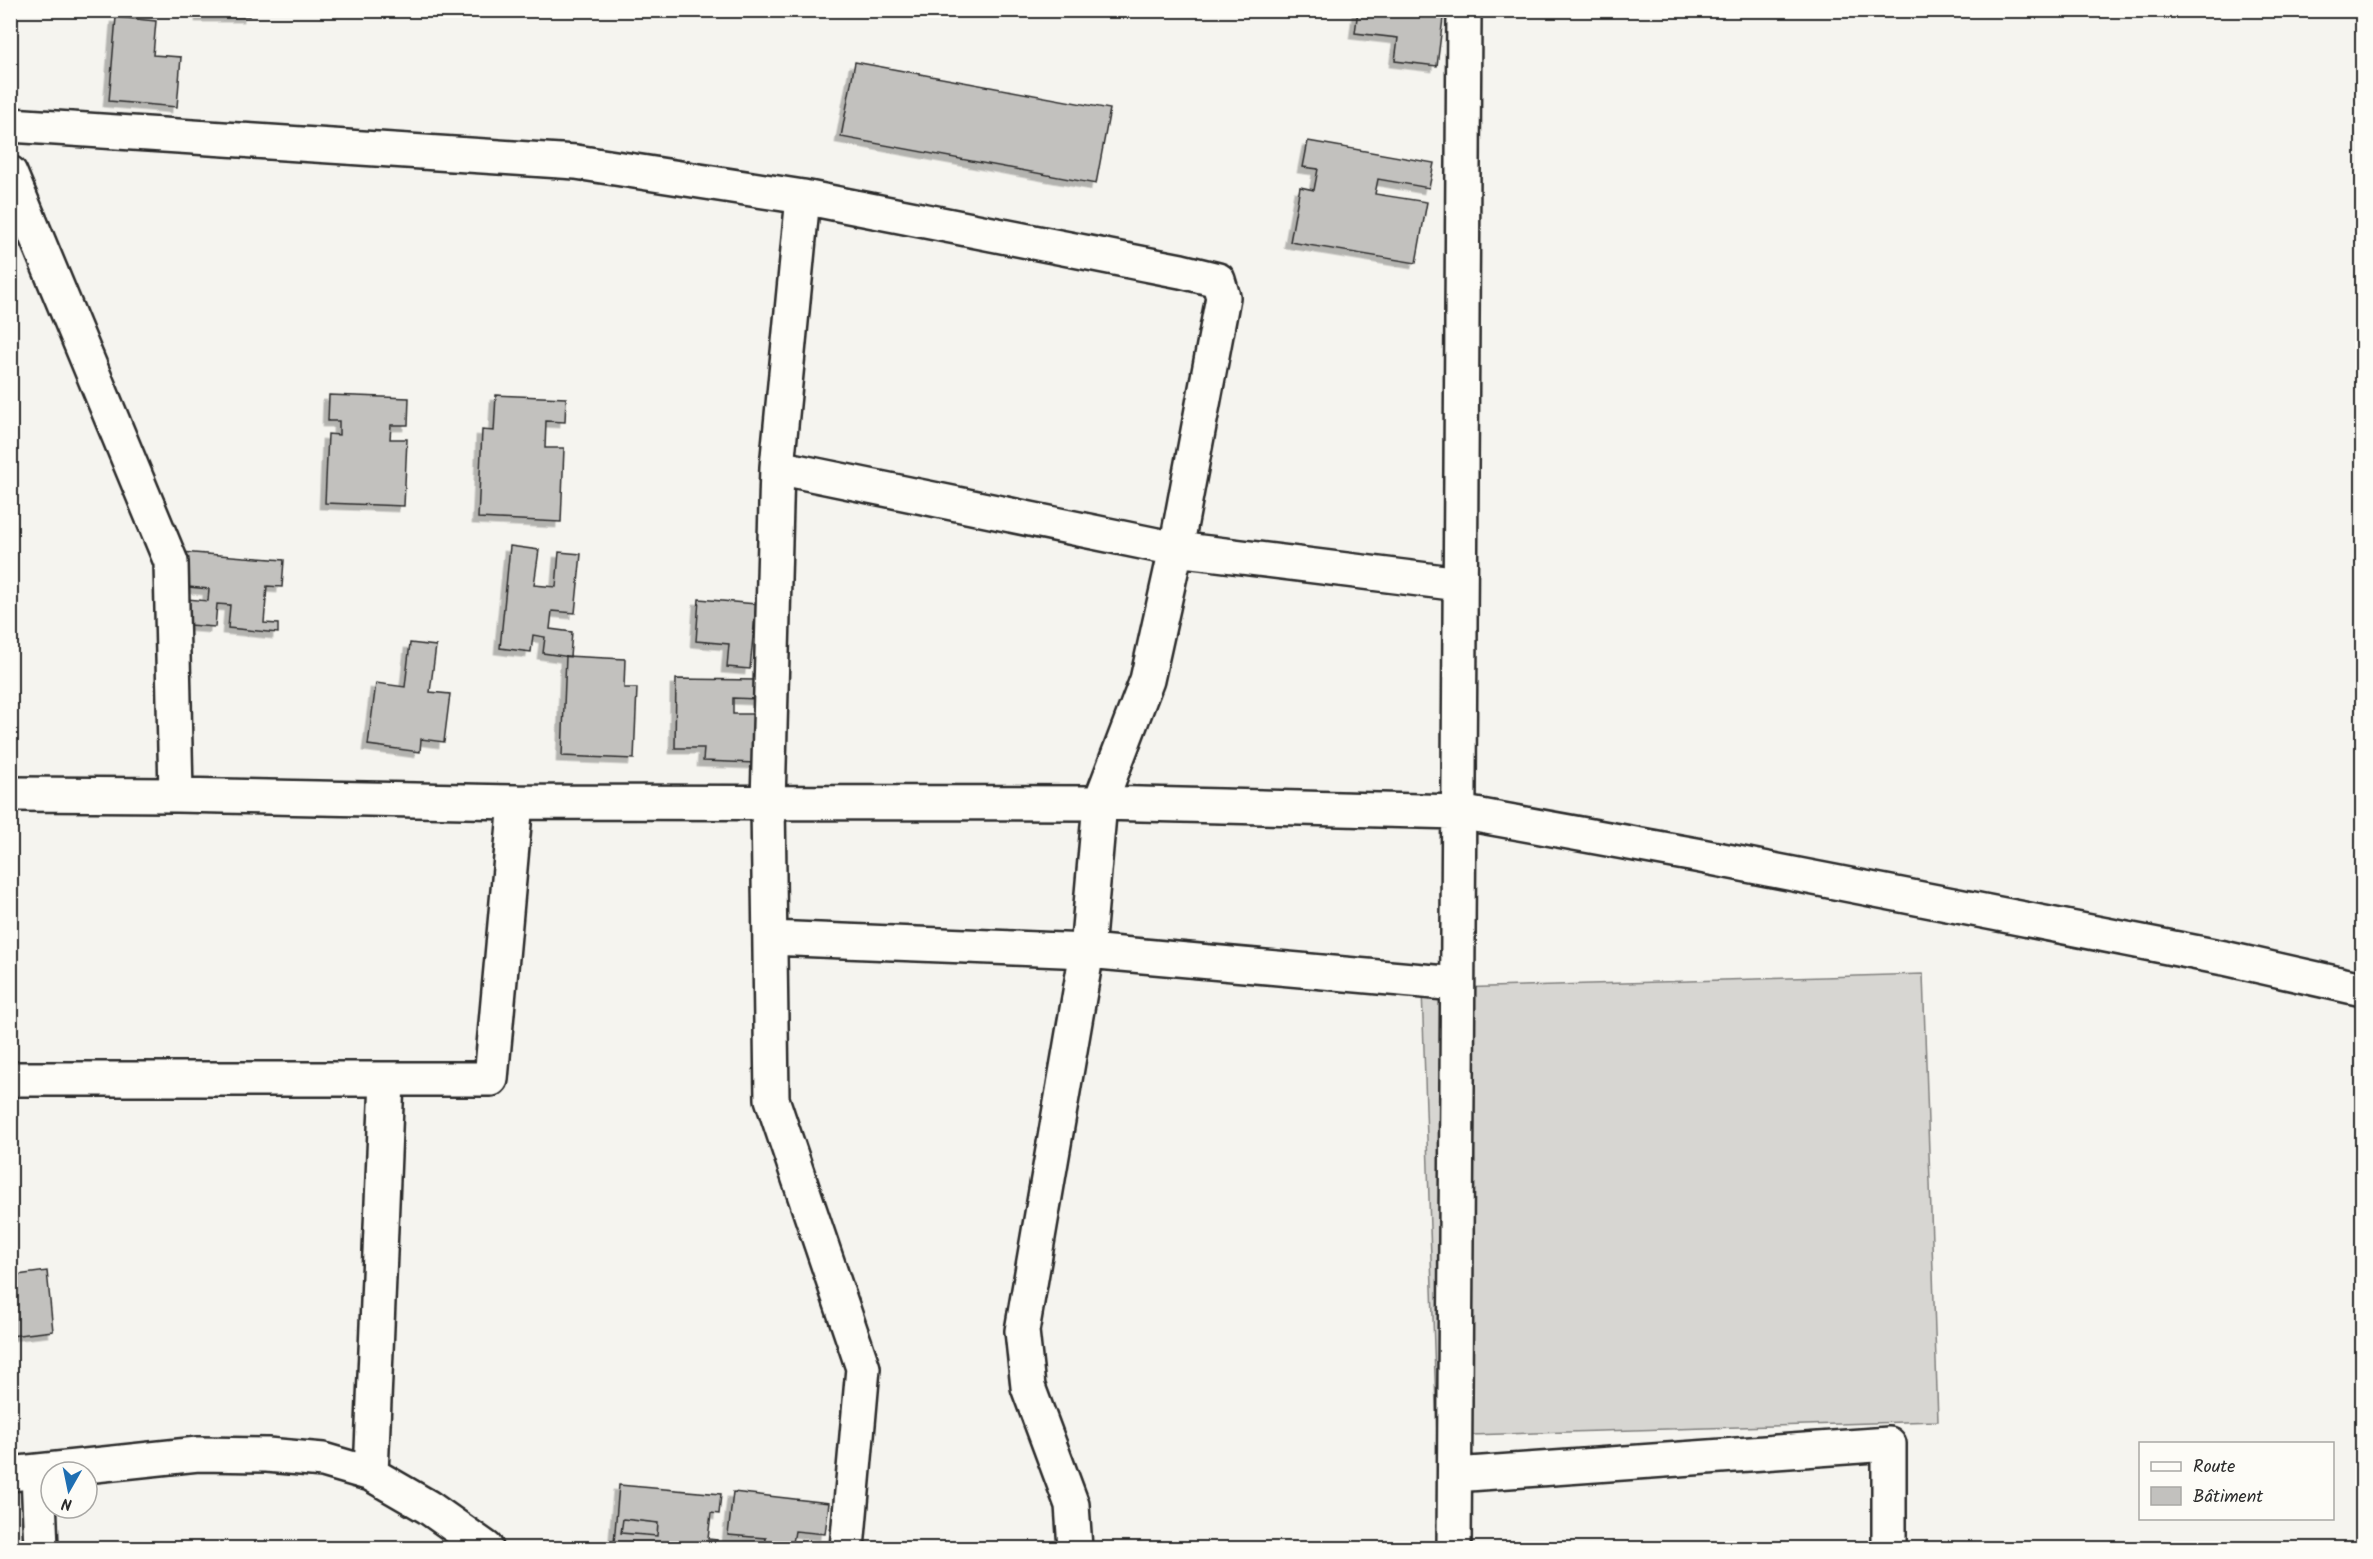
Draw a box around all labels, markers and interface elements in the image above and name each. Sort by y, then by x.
legend [2139,1442,2334,1520]
text: Route [2193,1453,2235,1482]
north arrow [39,1460,99,1520]
text: Bâtiment [2193,1483,2264,1512]
text: N [60,1490,74,1516]

